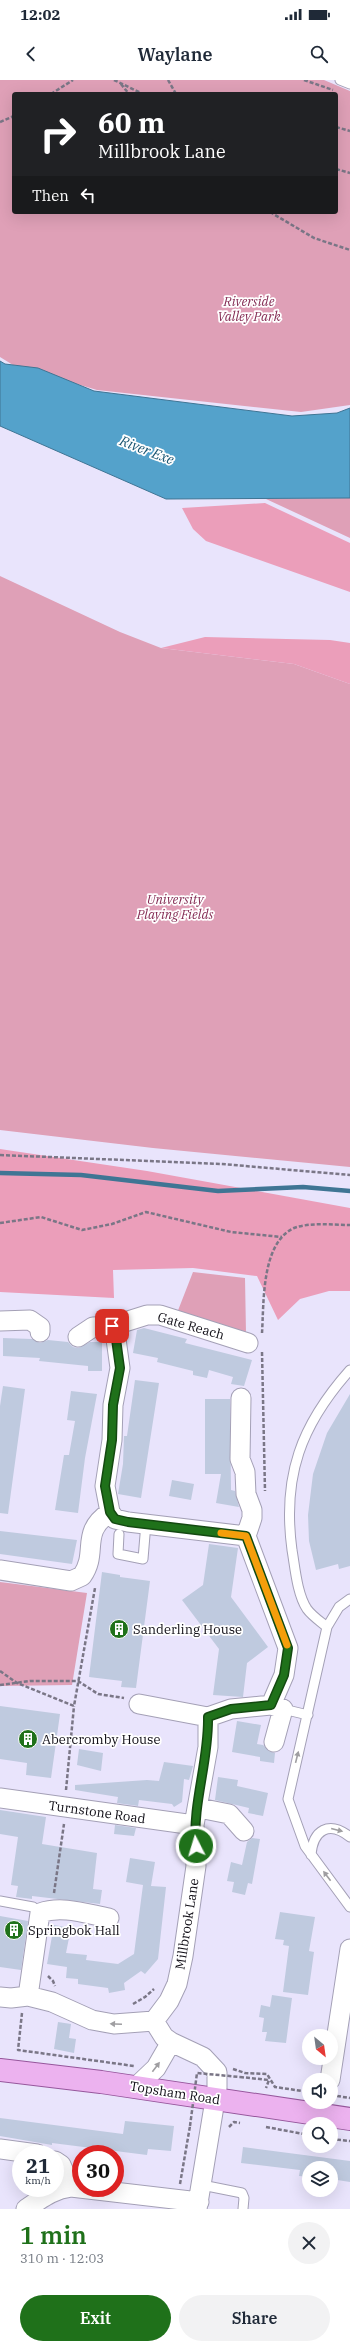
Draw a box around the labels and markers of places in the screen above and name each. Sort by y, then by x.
pin [95,1309,129,1343]
building icon: Sanderling House [108,1618,130,1640]
place label: Sanderling House [133,1621,242,1638]
building icon: Abercromby House [17,1728,39,1750]
place label: Abercromby House [42,1731,160,1748]
building icon: Springbok Hall [3,1919,25,1941]
place label: Springbok Hall [28,1922,120,1939]

